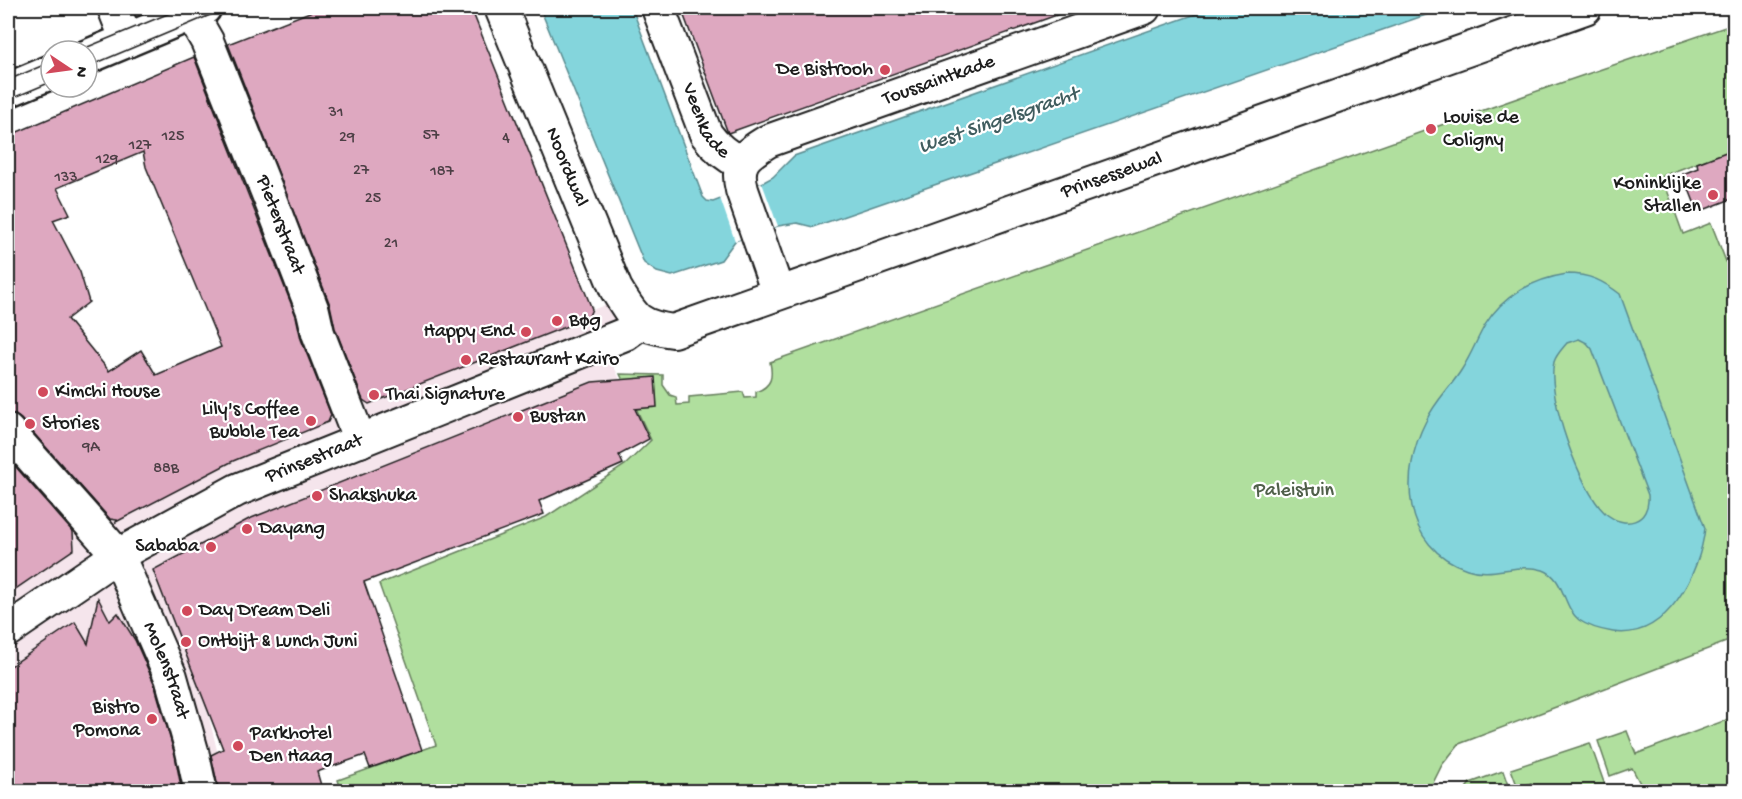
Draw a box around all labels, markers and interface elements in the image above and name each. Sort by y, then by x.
north arrow [39,39,99,99]
street label: Toussaintkade [879,50,999,111]
place label: De Bistrooh [774,59,873,82]
marker: De Bistrooh [878,63,892,77]
text: N [70,64,91,79]
street label: Veenkade [676,79,734,165]
water label: West Singelsgracht [916,82,1085,161]
house number: 31 [328,104,343,123]
place label: Louise de Coligny [1443,107,1520,153]
marker: Louise de Coligny [1424,122,1438,136]
street label: Noordwal [540,124,593,210]
house number: 57 [423,127,440,146]
house number: 125 [161,128,184,147]
house number: 29 [339,129,355,148]
house number: 4 [502,130,510,149]
house number: 127 [128,137,152,156]
street label: Prinsessewal [1057,147,1165,204]
house number: 129 [95,151,118,170]
house number: 27 [353,162,370,181]
house number: 187 [429,163,454,182]
house number: 133 [53,169,78,188]
street label: Pieterstraat [250,171,310,279]
place label: Koninklijke Stallen [1614,173,1702,219]
marker: Koninklijke Stallen [1706,188,1720,202]
house number: 25 [365,190,381,209]
house number: 21 [384,235,398,254]
place label: Bøg [568,310,601,333]
marker: Bøg [550,314,564,328]
place label: Happy End [424,321,516,344]
marker: Happy End [519,325,533,339]
place label: Restaurant Kairo [478,349,619,372]
marker: Restaurant Kairo [459,353,473,367]
place label: Kimchi House [55,381,161,404]
place label: Thai Signature [385,384,506,407]
marker: Kimchi House [36,385,50,399]
marker: Thai Signature [367,388,381,402]
place label: Lily's Coffee Bubble Tea [202,399,300,445]
place label: Bustan [529,406,586,429]
marker: Bustan [511,410,525,424]
place label: Stories [42,413,100,436]
marker: Lily's Coffee Bubble Tea [304,414,318,428]
marker: Stories [23,417,37,431]
street label: Prinsestraat [261,428,368,489]
house number: 9A [81,439,101,458]
house number: 88B [153,460,180,479]
park label: Paleistuin [1253,480,1334,503]
place label: Shakshuka [329,485,417,508]
marker: Shakshuka [310,489,324,503]
place label: Dayang [257,518,325,541]
marker: Dayang [240,522,254,536]
place label: Sababa [135,536,200,559]
marker: Sababa [204,540,218,554]
place label: Day Dream Deli [197,600,330,623]
marker: Day Dream Deli [180,604,194,618]
street label: Molenstraat [137,619,194,723]
place label: Ontbijt & Lunch Juni [198,631,358,654]
marker: Ontbijt & Lunch Juni [179,635,193,649]
place label: Bistro Pomona [72,697,141,743]
marker: Bistro Pomona [145,712,159,726]
place label: Parkhotel Den Haag [248,723,333,769]
marker: Parkhotel Den Haag [231,739,245,753]

